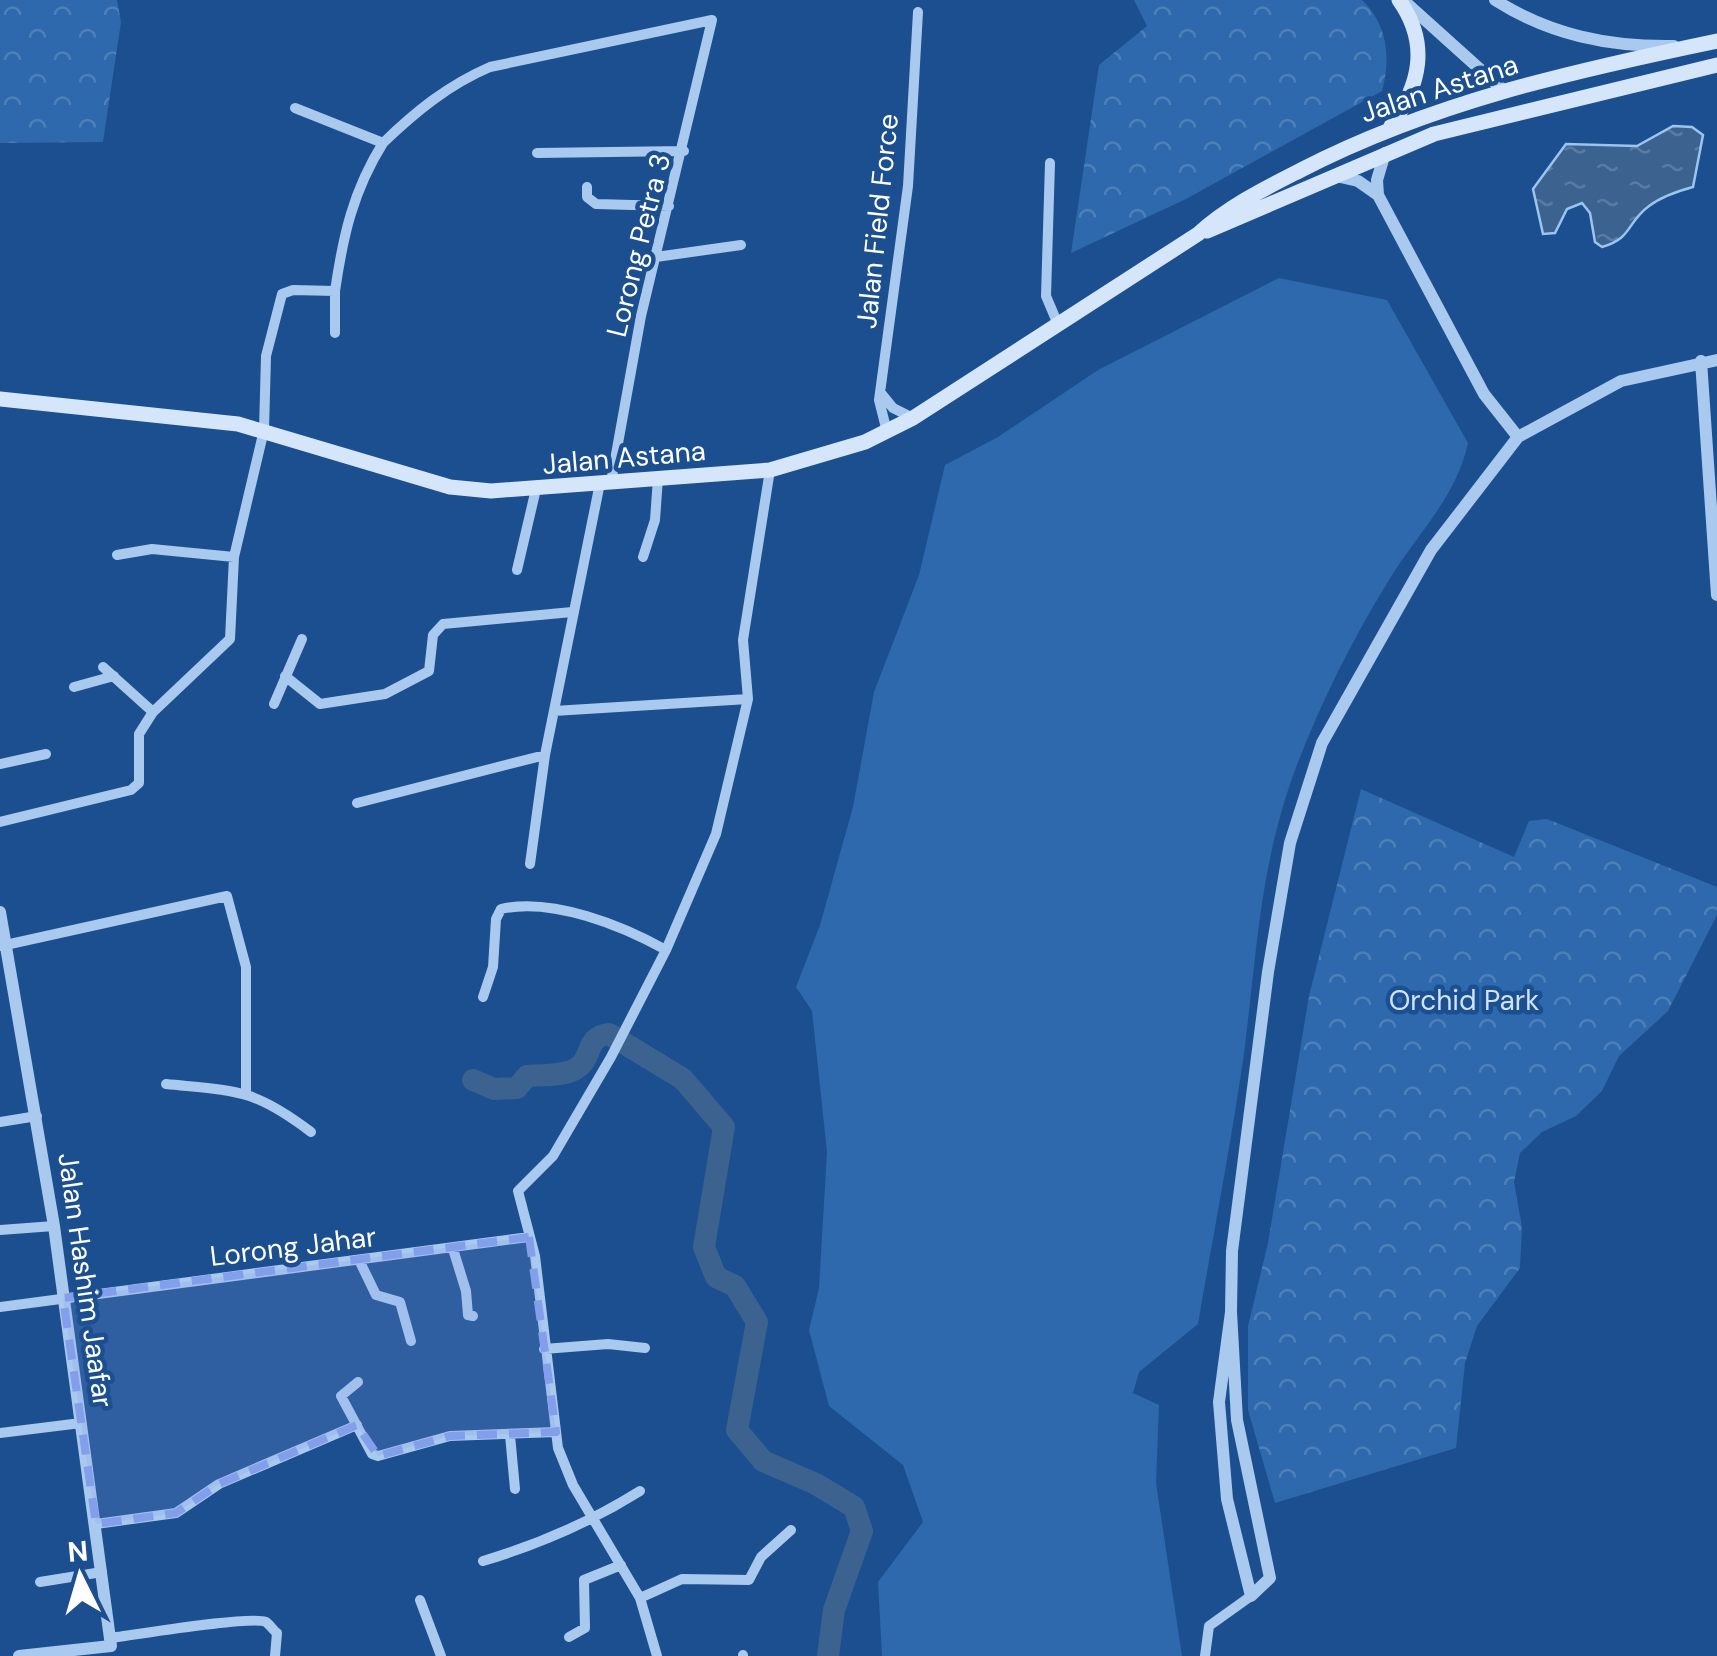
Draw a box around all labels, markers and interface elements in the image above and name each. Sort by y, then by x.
street label: Jalan Astana [1356,46,1523,131]
street label: Jalan Field Force [848,112,907,330]
street label: Lorong Petra 3 [598,150,679,341]
street label: Jalan Astana [541,432,707,483]
park label: Orchid Park [1389,982,1539,1019]
street label: Jalan Hashim Jaafar [49,1150,122,1410]
street label: Lorong Jahar [208,1218,378,1275]
north arrow [30,1526,130,1626]
text: N [66,1532,90,1571]

